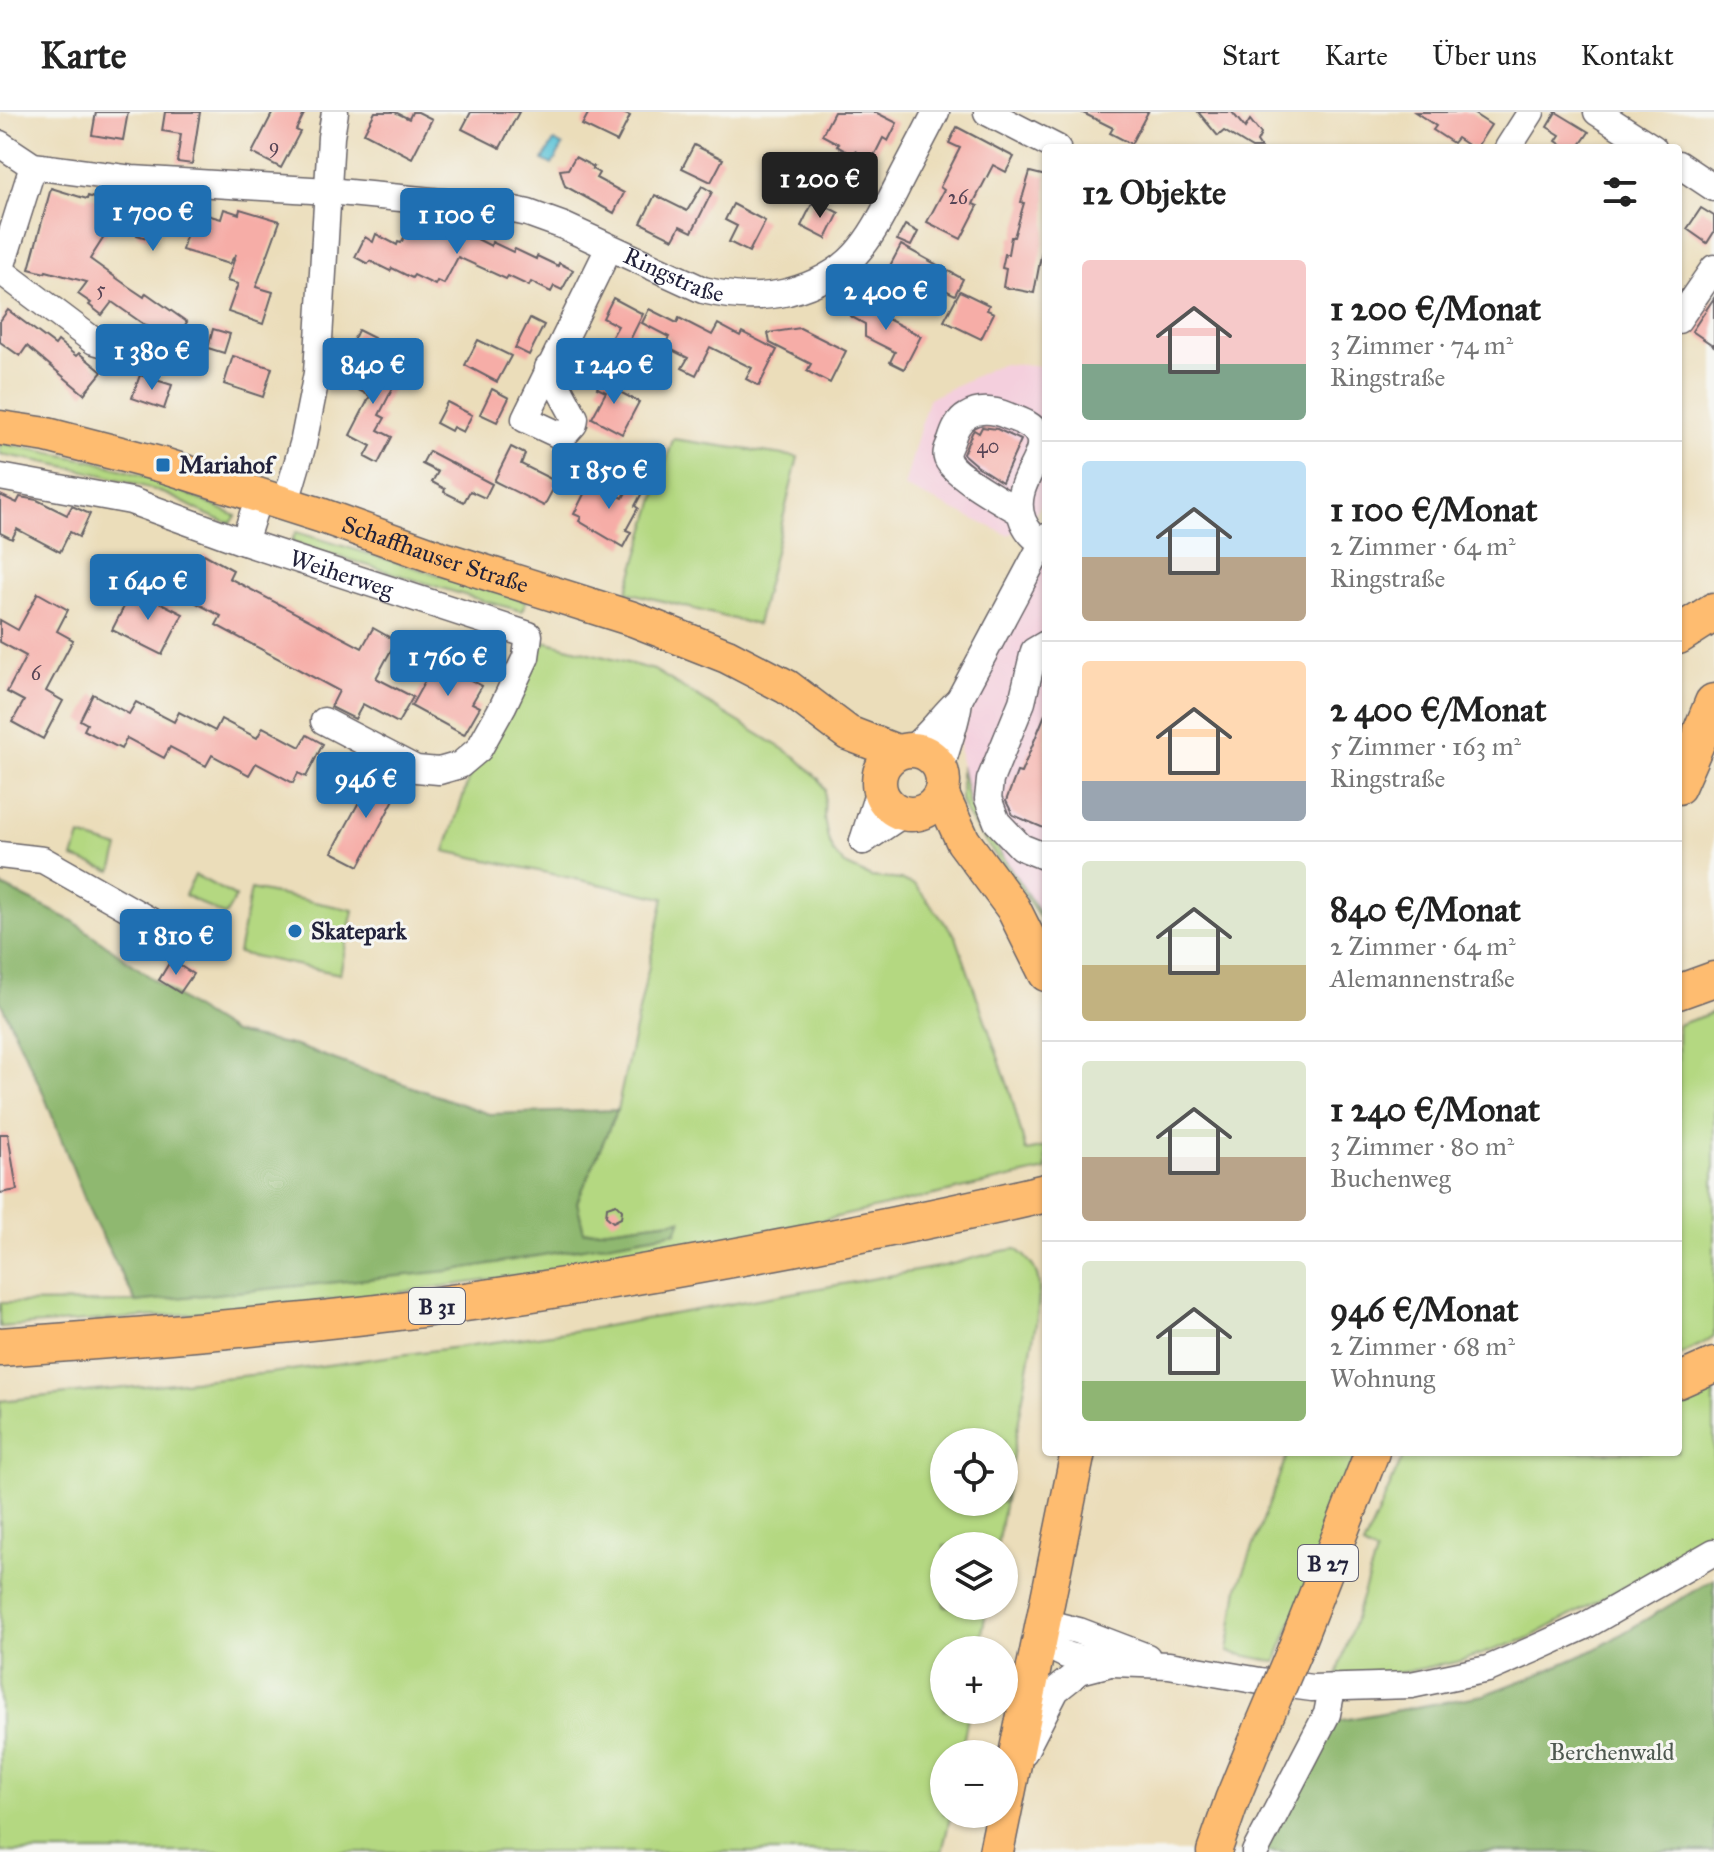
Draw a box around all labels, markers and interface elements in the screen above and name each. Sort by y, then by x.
text: Karte [40,32,127,78]
text: Start [1222,38,1280,73]
text: Karte [1324,38,1388,73]
text: Über uns [1432,38,1537,73]
text: Kontakt [1581,38,1674,73]
house number: 9 [269,134,279,158]
pin: 1 200 € [746,152,894,220]
text: 1 200 € [780,162,860,194]
icon: filters [1598,170,1642,214]
text: 12 Objekte [1082,172,1226,213]
pin: 1 700 € [79,185,227,253]
house number: 26 [948,185,969,209]
pin: 1 100 € [383,188,531,256]
text: 1 700 € [112,195,194,227]
text: 1 100 € [418,198,496,230]
street label: Ringstraße [619,240,726,309]
pin: 2 400 € [812,264,960,332]
text: 2 400 € [844,274,928,306]
house number: 5 [96,277,106,301]
text: 1 200 €/Monat [1330,288,1541,329]
icon: home [1146,292,1242,388]
pin: 1 380 € [78,324,226,392]
text: 3 Zimmer · 74 m² [1330,329,1513,361]
text: 1 380 € [114,334,190,366]
pin: 840 € [317,338,429,406]
pin: 1 240 € [540,338,688,406]
text: 840 € [341,348,405,380]
text: 1 240 € [574,348,654,380]
text: Ringstraße [1330,361,1445,393]
house number: 40 [977,434,999,458]
pin: 1 850 € [535,443,683,511]
place label: Mariahof [179,450,277,480]
text: 1 850 € [570,453,648,485]
marker: Mariahof [154,456,172,474]
text: 1 100 €/Monat [1330,489,1538,530]
icon: home [1146,493,1242,589]
street label: Schaffhauser Straße [338,509,532,600]
text: 2 Zimmer · 64 m² [1330,530,1516,562]
street label: Weiherweg [286,543,398,605]
pin: 1 640 € [74,554,222,622]
text: Ringstraße [1330,562,1445,594]
text: 1 640 € [108,564,188,596]
pin: 1 760 € [374,630,522,698]
text: 1 760 € [408,640,488,672]
house number: 6 [31,661,42,685]
text: 2 400 €/Monat [1330,689,1547,730]
icon: home [1146,693,1242,789]
text: 5 Zimmer · 163 m² [1330,730,1521,762]
pin: 946 € [310,752,422,820]
text: 946 € [334,762,398,794]
text: Ringstraße [1330,762,1445,794]
text: 840 €/Monat [1330,889,1521,930]
icon: home [1146,893,1242,989]
pin: 1 810 € [102,909,250,977]
place label: Skatepark [311,916,408,946]
text: 1 810 € [138,919,214,951]
marker: Skatepark [286,922,304,940]
text: 2 Zimmer · 64 m² [1330,930,1516,962]
text: Alemannenstraße [1330,962,1515,994]
text: 1 240 €/Monat [1330,1089,1540,1130]
icon: home [1146,1093,1242,1189]
text: 3 Zimmer · 80 m² [1330,1130,1514,1162]
text: Buchenweg [1330,1162,1451,1194]
road number: B 31 [409,1288,465,1324]
text: 946 €/Monat [1330,1289,1519,1330]
icon: home [1146,1293,1242,1389]
text: 2 Zimmer · 68 m² [1330,1330,1515,1362]
text: Wohnung [1330,1362,1435,1394]
map controls [930,1428,1018,1828]
button: locate [930,1428,1018,1516]
button: layers [930,1532,1018,1620]
road number: B 27 [1298,1545,1358,1581]
button: + [930,1636,1018,1724]
park label: Berchenwald [1549,1737,1675,1767]
button: − [930,1740,1018,1828]

